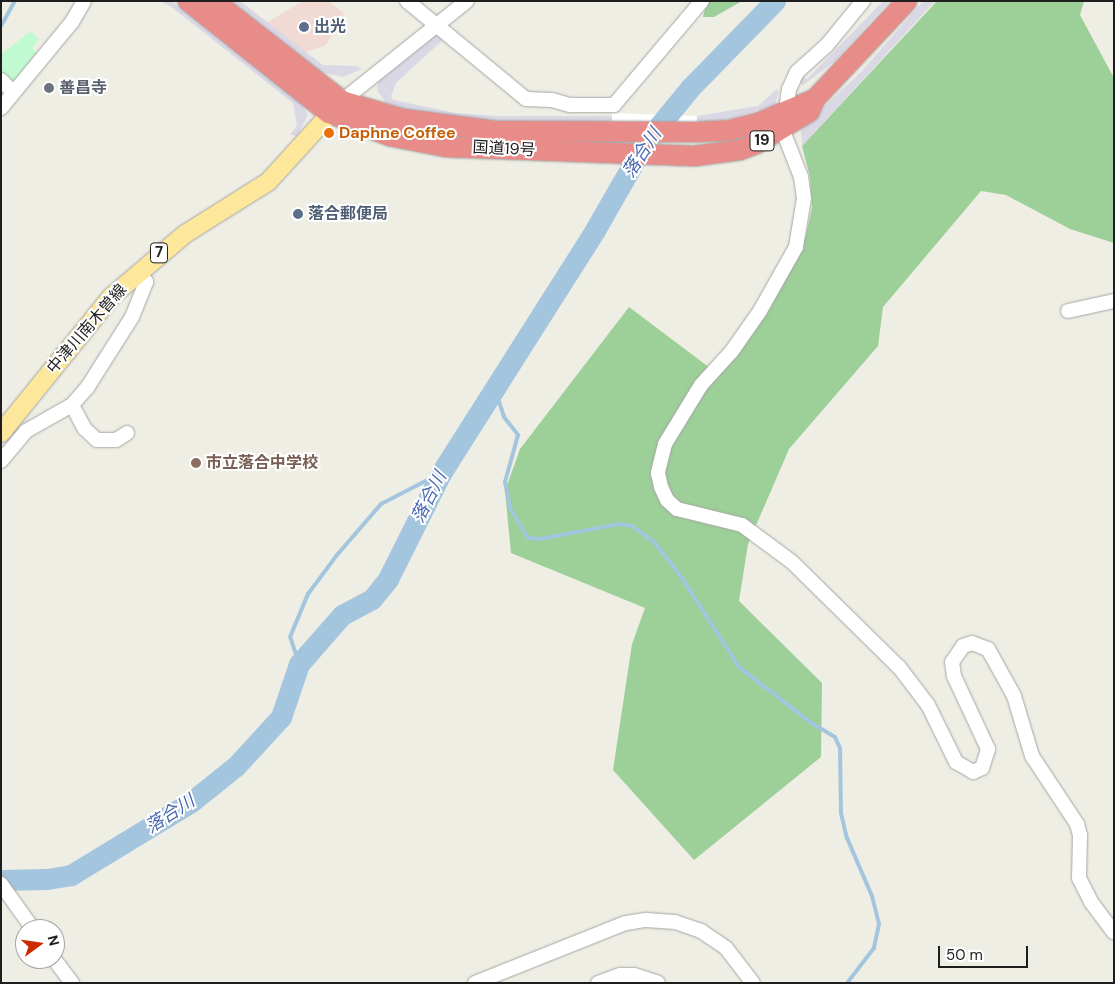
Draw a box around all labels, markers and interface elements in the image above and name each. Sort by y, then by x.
place label: 出光 [314,17,346,37]
marker: 出光 [298,21,310,33]
place label: 善昌寺 [59,78,107,98]
marker: 善昌寺 [43,82,55,94]
place label: Daphne Coffee [339,123,456,143]
water label: 落合川 [618,124,666,182]
marker: Daphne Coffee [323,127,335,139]
road number: 19 [750,128,774,154]
street label: 国道19号 [472,138,536,160]
place label: 落合郵便局 [308,204,388,224]
marker: 落合郵便局 [292,208,304,220]
road number: 7 [149,240,169,266]
street label: 中津川南木曽線 [43,280,131,378]
place label: 市立落合中学校 [206,453,318,473]
marker: 市立落合中学校 [190,457,202,469]
water label: 落合川 [407,468,451,526]
water label: 落合川 [141,790,199,838]
north arrow [15,919,65,969]
text: N [44,933,64,948]
scale bar [940,936,1030,968]
text: 50 m [946,945,983,965]

